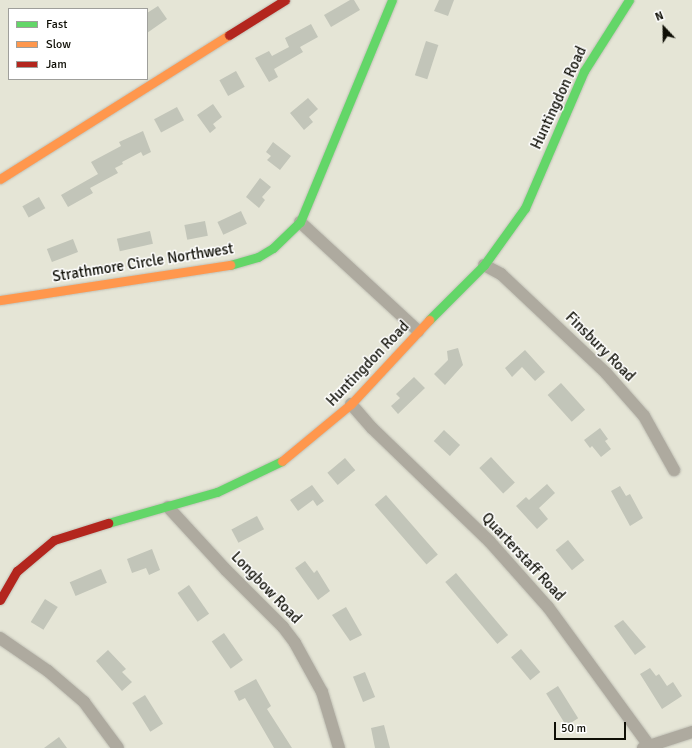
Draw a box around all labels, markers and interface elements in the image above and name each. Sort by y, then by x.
legend [8,8,148,80]
north arrow [644,8,684,48]
text: N [653,9,665,24]
text: Fast [46,17,67,32]
text: Slow [46,37,71,52]
street label: Huntingdon Road [527,44,591,152]
text: Jam [46,57,67,72]
street label: Strathmore Circle Northwest [51,240,235,286]
street label: Finsbury Road [561,308,639,386]
street label: Huntingdon Road [323,318,413,410]
street label: Quarterstaff Road [478,509,568,605]
street label: Longbow Road [227,548,305,628]
scale bar [556,714,628,740]
text: 50 m [561,721,586,736]

